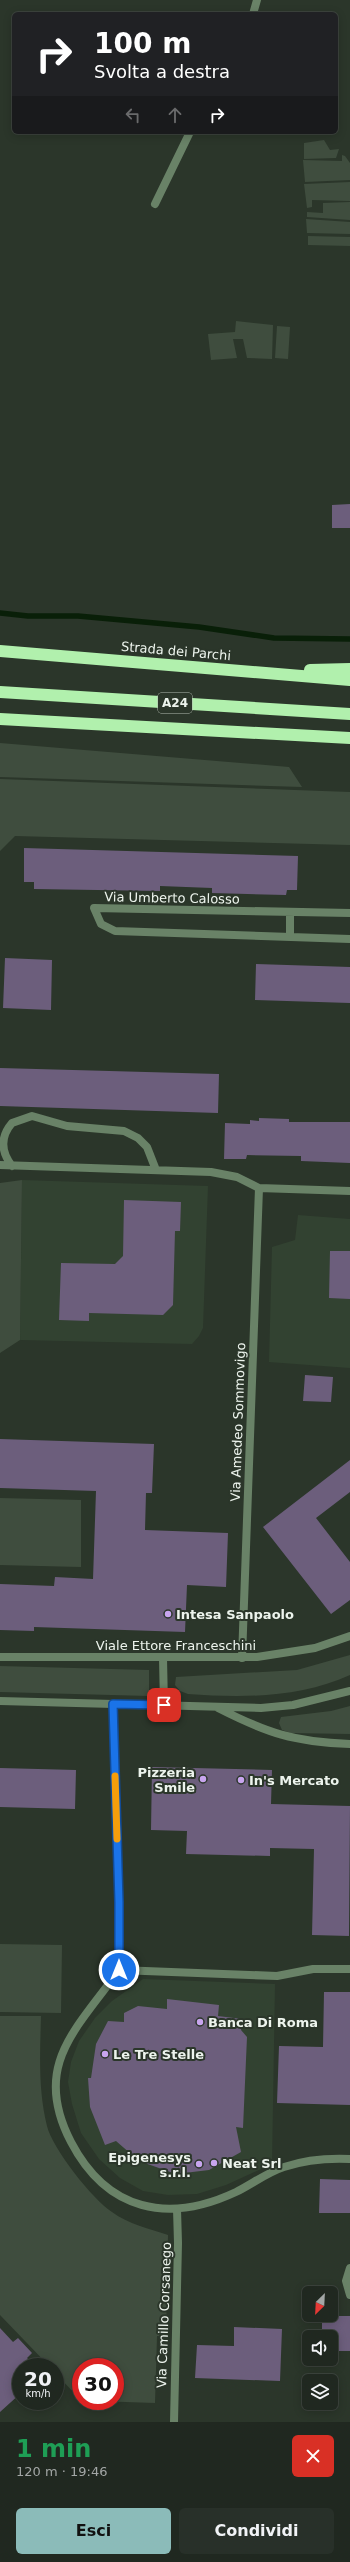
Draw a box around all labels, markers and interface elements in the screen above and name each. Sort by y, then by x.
text: 100 m [94,27,191,60]
icon: right [28,28,80,80]
text: Svolta a destra [94,61,230,82]
icon: left [122,104,144,126]
icon: ahead [164,104,186,126]
icon: right [206,104,228,126]
street label: Strada dei Parchi [120,639,232,663]
road number: A24 [158,693,192,713]
street label: Via Umberto Calosso [104,889,240,907]
street label: Via Amedeo Sommovigo [228,1342,248,1502]
place label: Intesa Sanpaolo [176,1607,294,1622]
marker: Intesa Sanpaolo [163,1609,173,1619]
street label: Viale Ettore Franceschini [96,1638,256,1653]
pin [147,1688,181,1722]
icon: arrive [153,1694,175,1716]
place label: Pizzeria Smile [137,1765,195,1795]
place label: In's Mercato [249,1773,339,1788]
marker: Pizzeria Smile [198,1774,208,1784]
marker: In's Mercato [236,1775,246,1785]
position arrow [98,1949,140,1991]
place label: Banca Di Roma [208,2015,318,2030]
marker: Banca Di Roma [195,2017,205,2027]
place label: Le Tre Stelle [113,2047,204,2062]
marker: Le Tre Stelle [100,2049,110,2059]
place label: Epigenesys s.r.l. [108,2150,191,2180]
place label: Neat Srl [222,2156,281,2171]
marker: Neat Srl [209,2158,219,2168]
marker: Epigenesys s.r.l. [194,2159,204,2169]
street label: Via Camillo Corsanego [154,2241,174,2388]
north arrow [302,2286,338,2322]
map controls [302,2286,338,2410]
button: sound [302,2330,338,2366]
speed limit sign: 30 [72,2358,124,2410]
text: 20 [24,2367,52,2391]
button: layers [302,2374,338,2410]
text: km/h [25,2388,51,2399]
text: 1 min [16,2435,91,2463]
button: close [292,2435,334,2477]
text: 120 m · 19:46 [16,2464,107,2479]
button: Esci [16,2508,171,2554]
button: Condividi [179,2508,334,2554]

